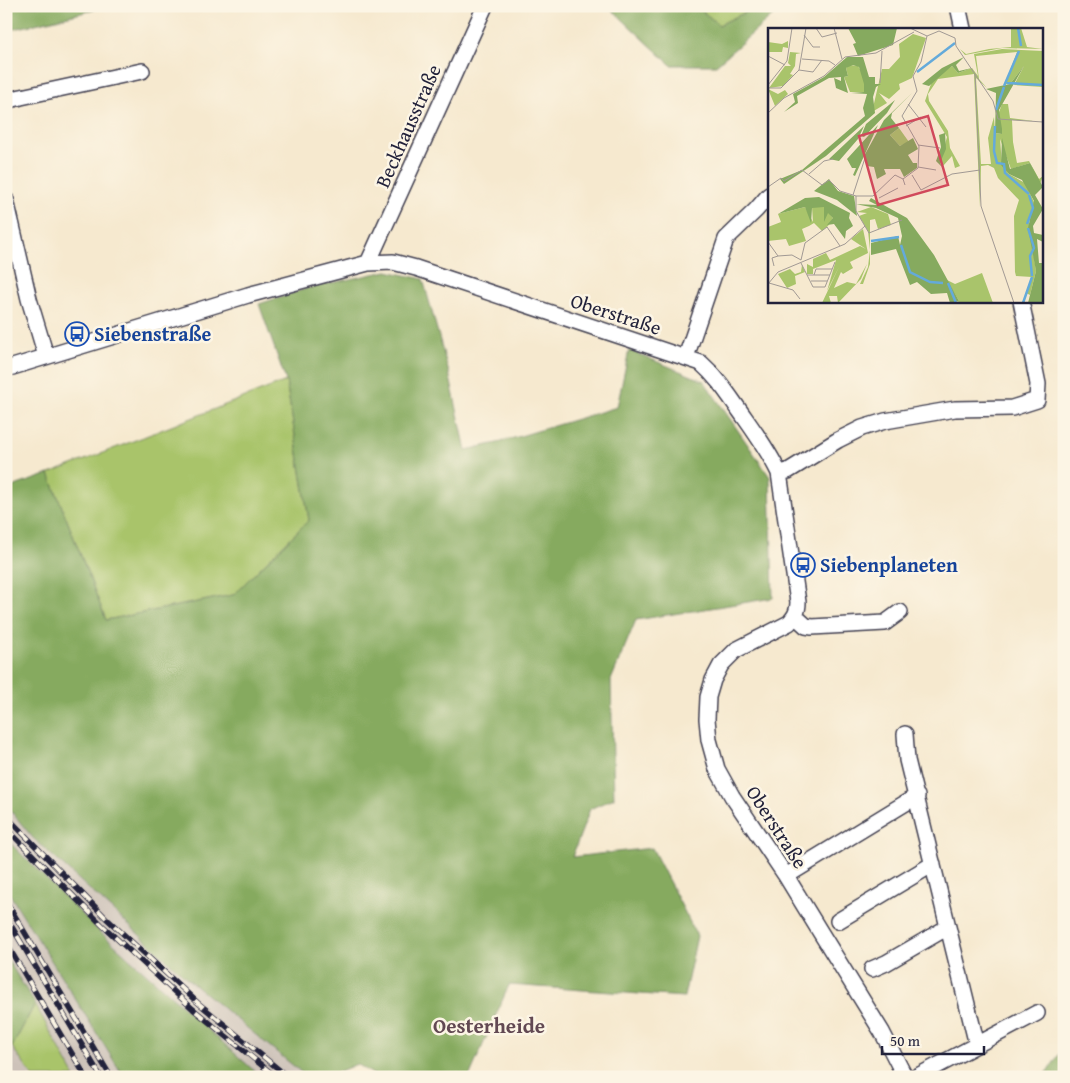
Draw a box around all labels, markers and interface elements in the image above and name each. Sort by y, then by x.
inset map [768,28,1042,302]
street label: Beckhausstraße [367,59,448,192]
street label: Oberstraße [567,285,665,342]
place label: Siebenstraße [94,319,212,348]
bus stop icon: Siebenstraße [64,321,90,347]
place label: Siebenplaneten [820,550,958,579]
bus stop icon: Siebenplaneten [790,552,816,578]
street label: Oberstraße [740,780,815,874]
district label: Oesterheide [433,1010,545,1041]
scale bar [882,1023,985,1055]
text: 50 m [890,1030,921,1051]

